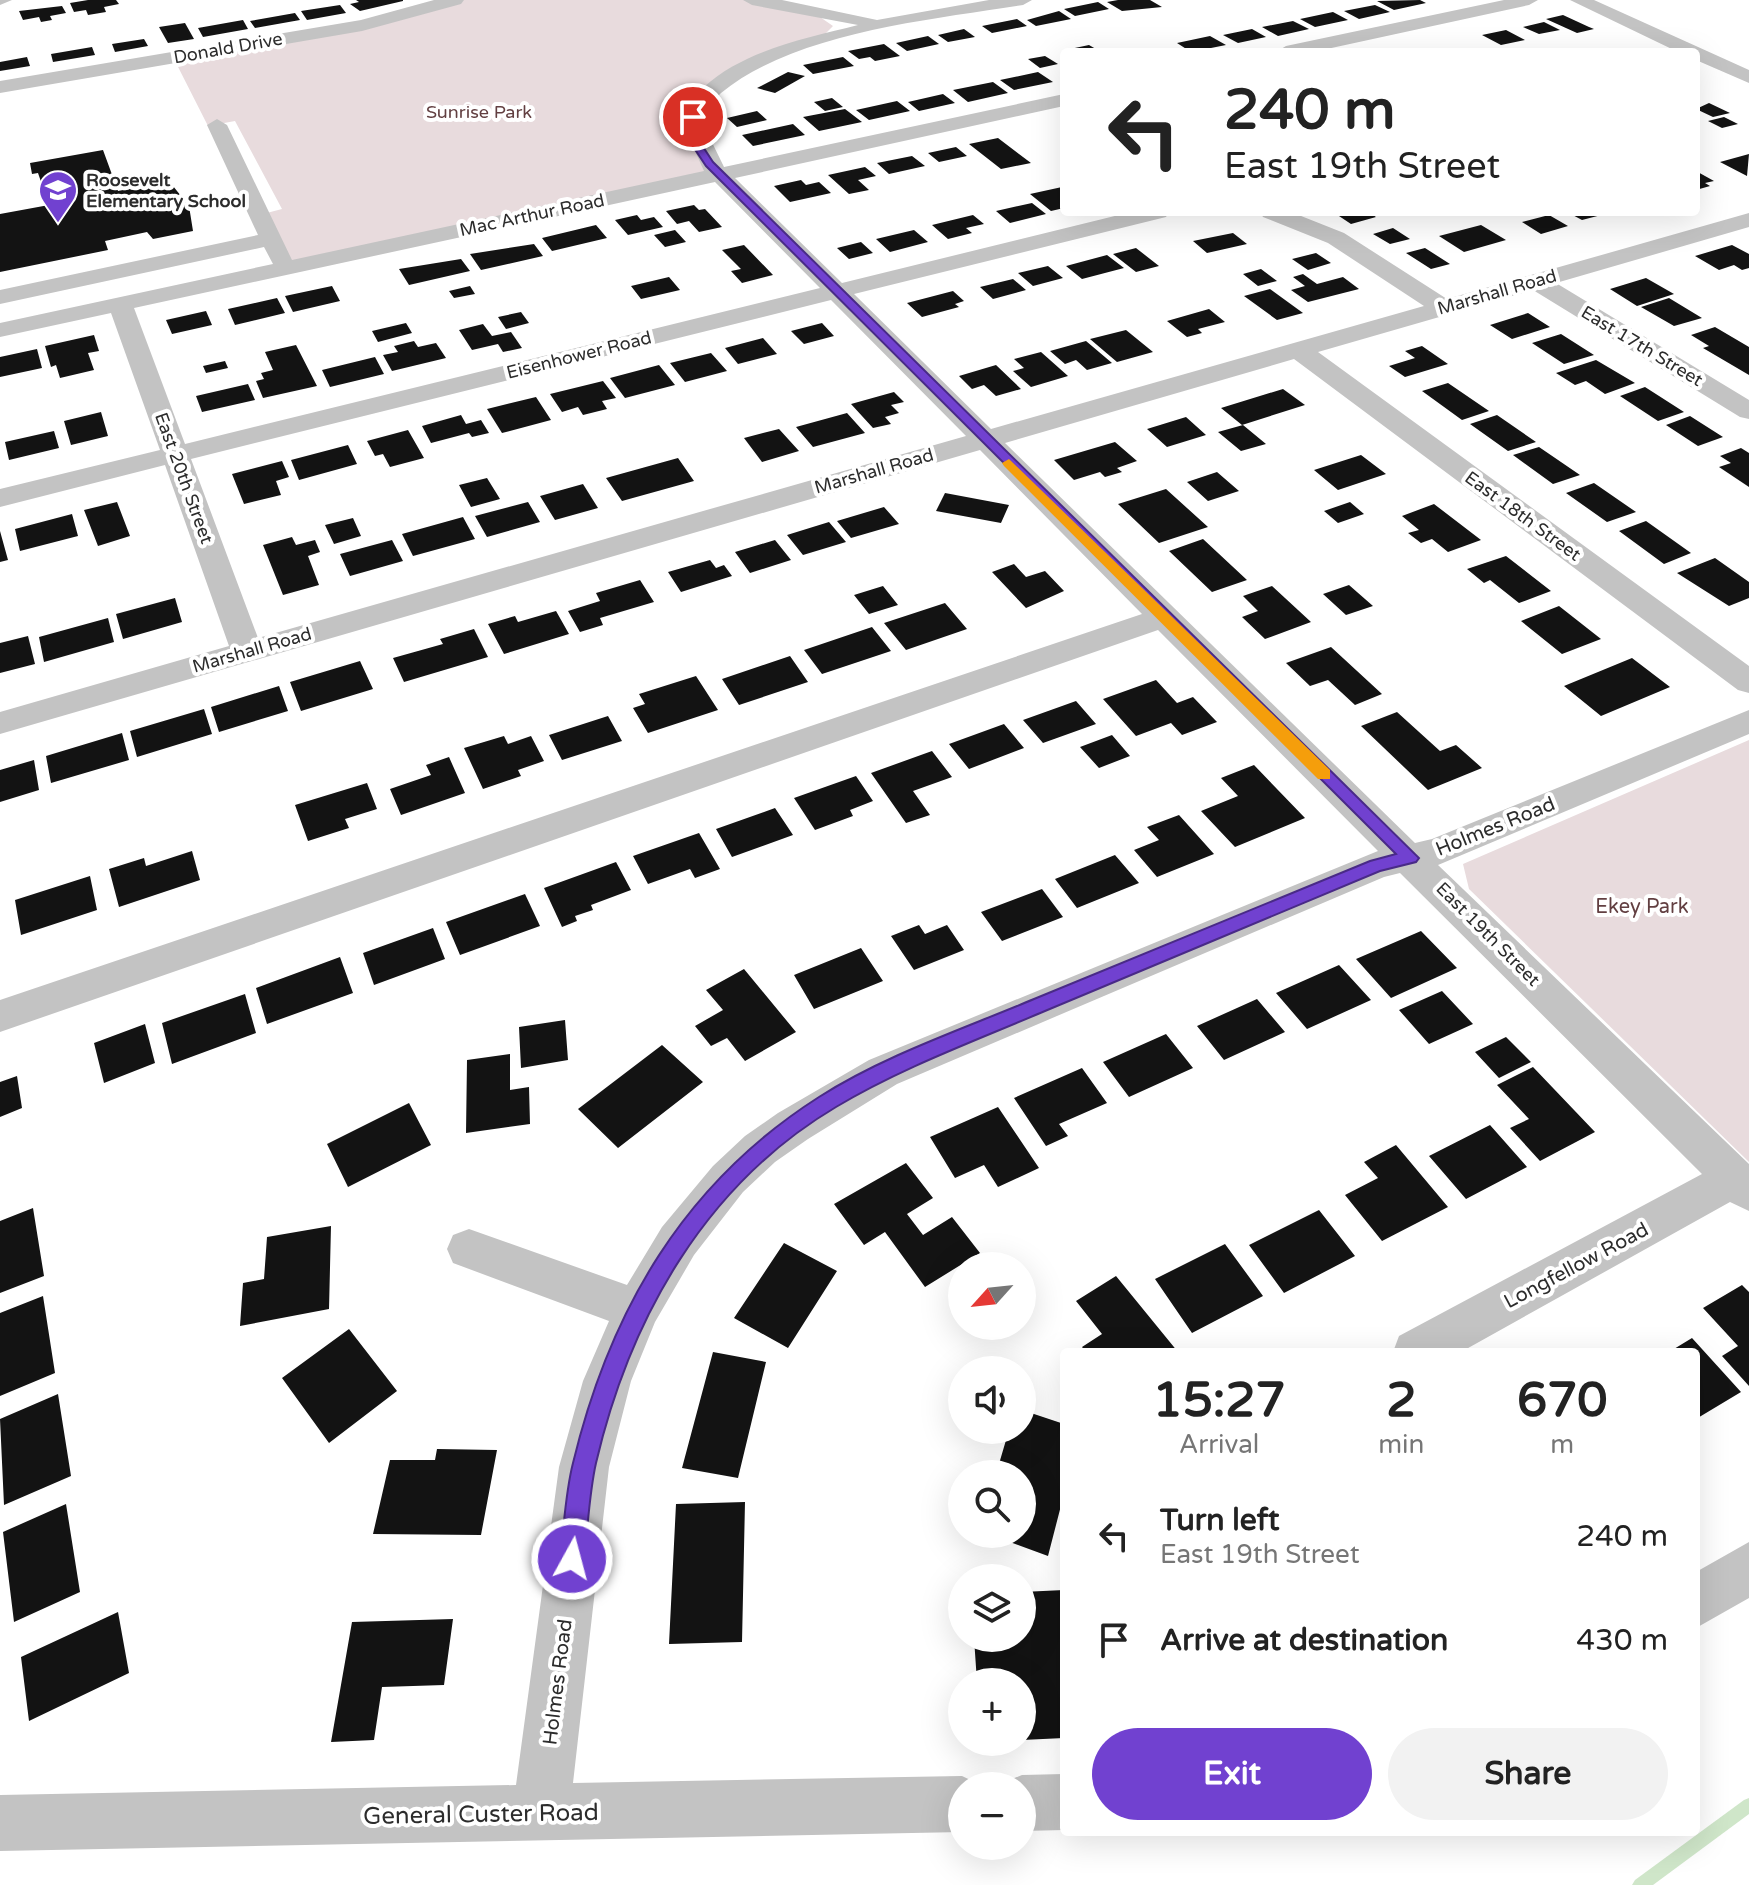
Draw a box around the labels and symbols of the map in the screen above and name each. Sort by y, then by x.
street label: Donald Drive [172,28,284,68]
pin [659,83,727,151]
park label: Sunrise Park [426,101,532,123]
school or university icon: Roosevelt Elementary School [37,169,79,224]
place label: Roosevelt Elementary School [86,169,246,212]
street label: Mac Arthur Road [458,189,606,241]
street label: Marshall Road [1435,264,1559,320]
street label: East 17th Street [1577,301,1707,391]
street label: Eisenhower Road [504,326,654,384]
street label: East 20th Street [150,409,218,547]
street label: Marshall Road [812,443,936,499]
street label: East 18th Street [1461,466,1585,566]
street label: Marshall Road [190,622,314,678]
street label: Holmes Road [1432,792,1559,862]
street label: East 19th Street [1431,877,1545,991]
park label: Ekey Park [1595,895,1689,919]
street label: Longfellow Road [1500,1218,1653,1314]
north arrow [948,1252,1036,1340]
position arrow [530,1517,614,1601]
street label: Holmes Road [538,1618,578,1746]
street label: General Custer Road [363,1798,599,1831]

